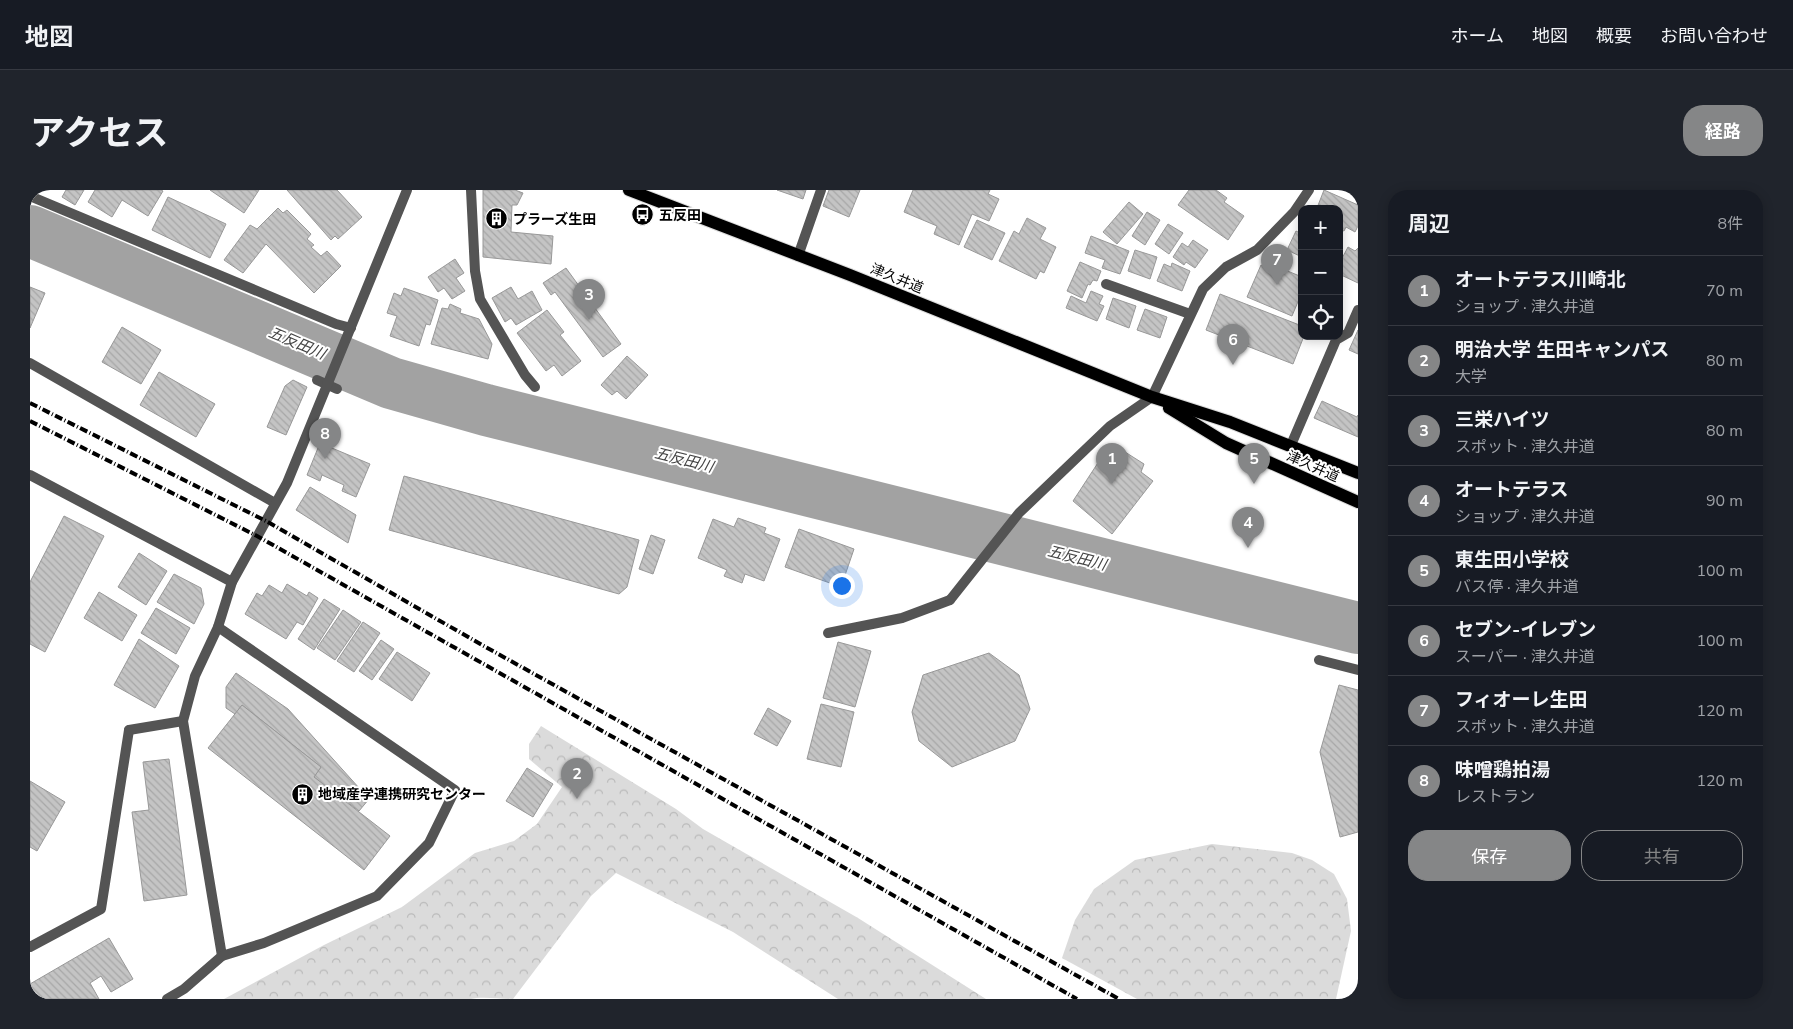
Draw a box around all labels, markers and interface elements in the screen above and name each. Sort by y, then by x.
text: 地図 [25,21,73,53]
text: ホーム [1451,24,1504,48]
text: 地図 [1532,24,1568,48]
text: 概要 [1596,24,1632,48]
text: お問い合わせ [1660,24,1768,48]
button: 経路 [1683,105,1763,156]
text: アクセス [30,110,168,157]
bus stop icon: 五反田 [631,203,655,227]
map controls [1298,205,1343,340]
button: + [1298,205,1343,250]
place label: 五反田 [659,206,701,225]
building icon: プラーズ生田 [485,207,509,231]
place label: プラーズ生田 [513,210,596,229]
text: 周辺 [1408,210,1450,238]
text: 8件 [1717,213,1743,235]
pin: 7 [1261,244,1293,285]
button: − [1298,250,1343,295]
street label: 津久井道 [867,259,926,298]
text: オートテラス川崎北 [1455,267,1626,293]
pin: 3 [573,279,605,320]
text: 1 [1419,280,1429,302]
text: 70 m [1706,280,1743,302]
button: locate [1298,295,1343,340]
text: ショップ · 津久井道 [1455,296,1595,318]
water label: 五反田川 [265,322,330,365]
pin: 6 [1217,324,1249,365]
text: 明治大学 生田キャンパス [1455,337,1669,363]
text: 2 [1419,350,1429,372]
text: 80 m [1706,350,1743,372]
text: 大学 [1455,366,1487,388]
text: 三栄ハイツ [1455,407,1550,433]
pin: 8 [309,418,341,459]
text: 3 [1419,420,1429,442]
text: 80 m [1706,420,1743,442]
text: スポット · 津久井道 [1455,436,1595,458]
water label: 五反田川 [652,443,717,477]
pin: 1 [1096,443,1128,484]
pin: 5 [1238,443,1270,484]
street label: 津久井道 [1283,446,1342,487]
text: オートテラス [1455,477,1569,503]
text: 4 [1419,490,1429,512]
text: 90 m [1706,490,1743,512]
text: ショップ · 津久井道 [1455,506,1595,528]
pin: 4 [1232,507,1264,548]
water label: 五反田川 [1045,541,1110,575]
text: 東生田小学校 [1455,547,1569,573]
text: 5 [1419,560,1429,582]
text: 100 m [1696,560,1743,582]
your location [829,573,855,599]
text: バス停 · 津久井道 [1455,576,1579,598]
text: セブン-イレブン [1455,617,1596,643]
text: 6 [1419,630,1429,652]
text: 100 m [1696,630,1743,652]
text: スーパー · 津久井道 [1455,646,1595,668]
text: フィオーレ生田 [1455,687,1588,713]
text: 7 [1419,700,1429,722]
text: 120 m [1696,700,1743,722]
text: スポット · 津久井道 [1455,716,1595,738]
text: 味噌鶏拍湯 [1455,757,1550,783]
pin: 2 [561,758,593,799]
text: 8 [1419,770,1429,792]
text: 120 m [1696,770,1743,792]
building icon: 地域産学連携研究センター [290,782,314,806]
place label: 地域産学連携研究センター [318,785,486,804]
text: レストラン [1455,786,1535,808]
button: 保存 [1408,830,1571,881]
button: 共有 [1581,830,1743,881]

